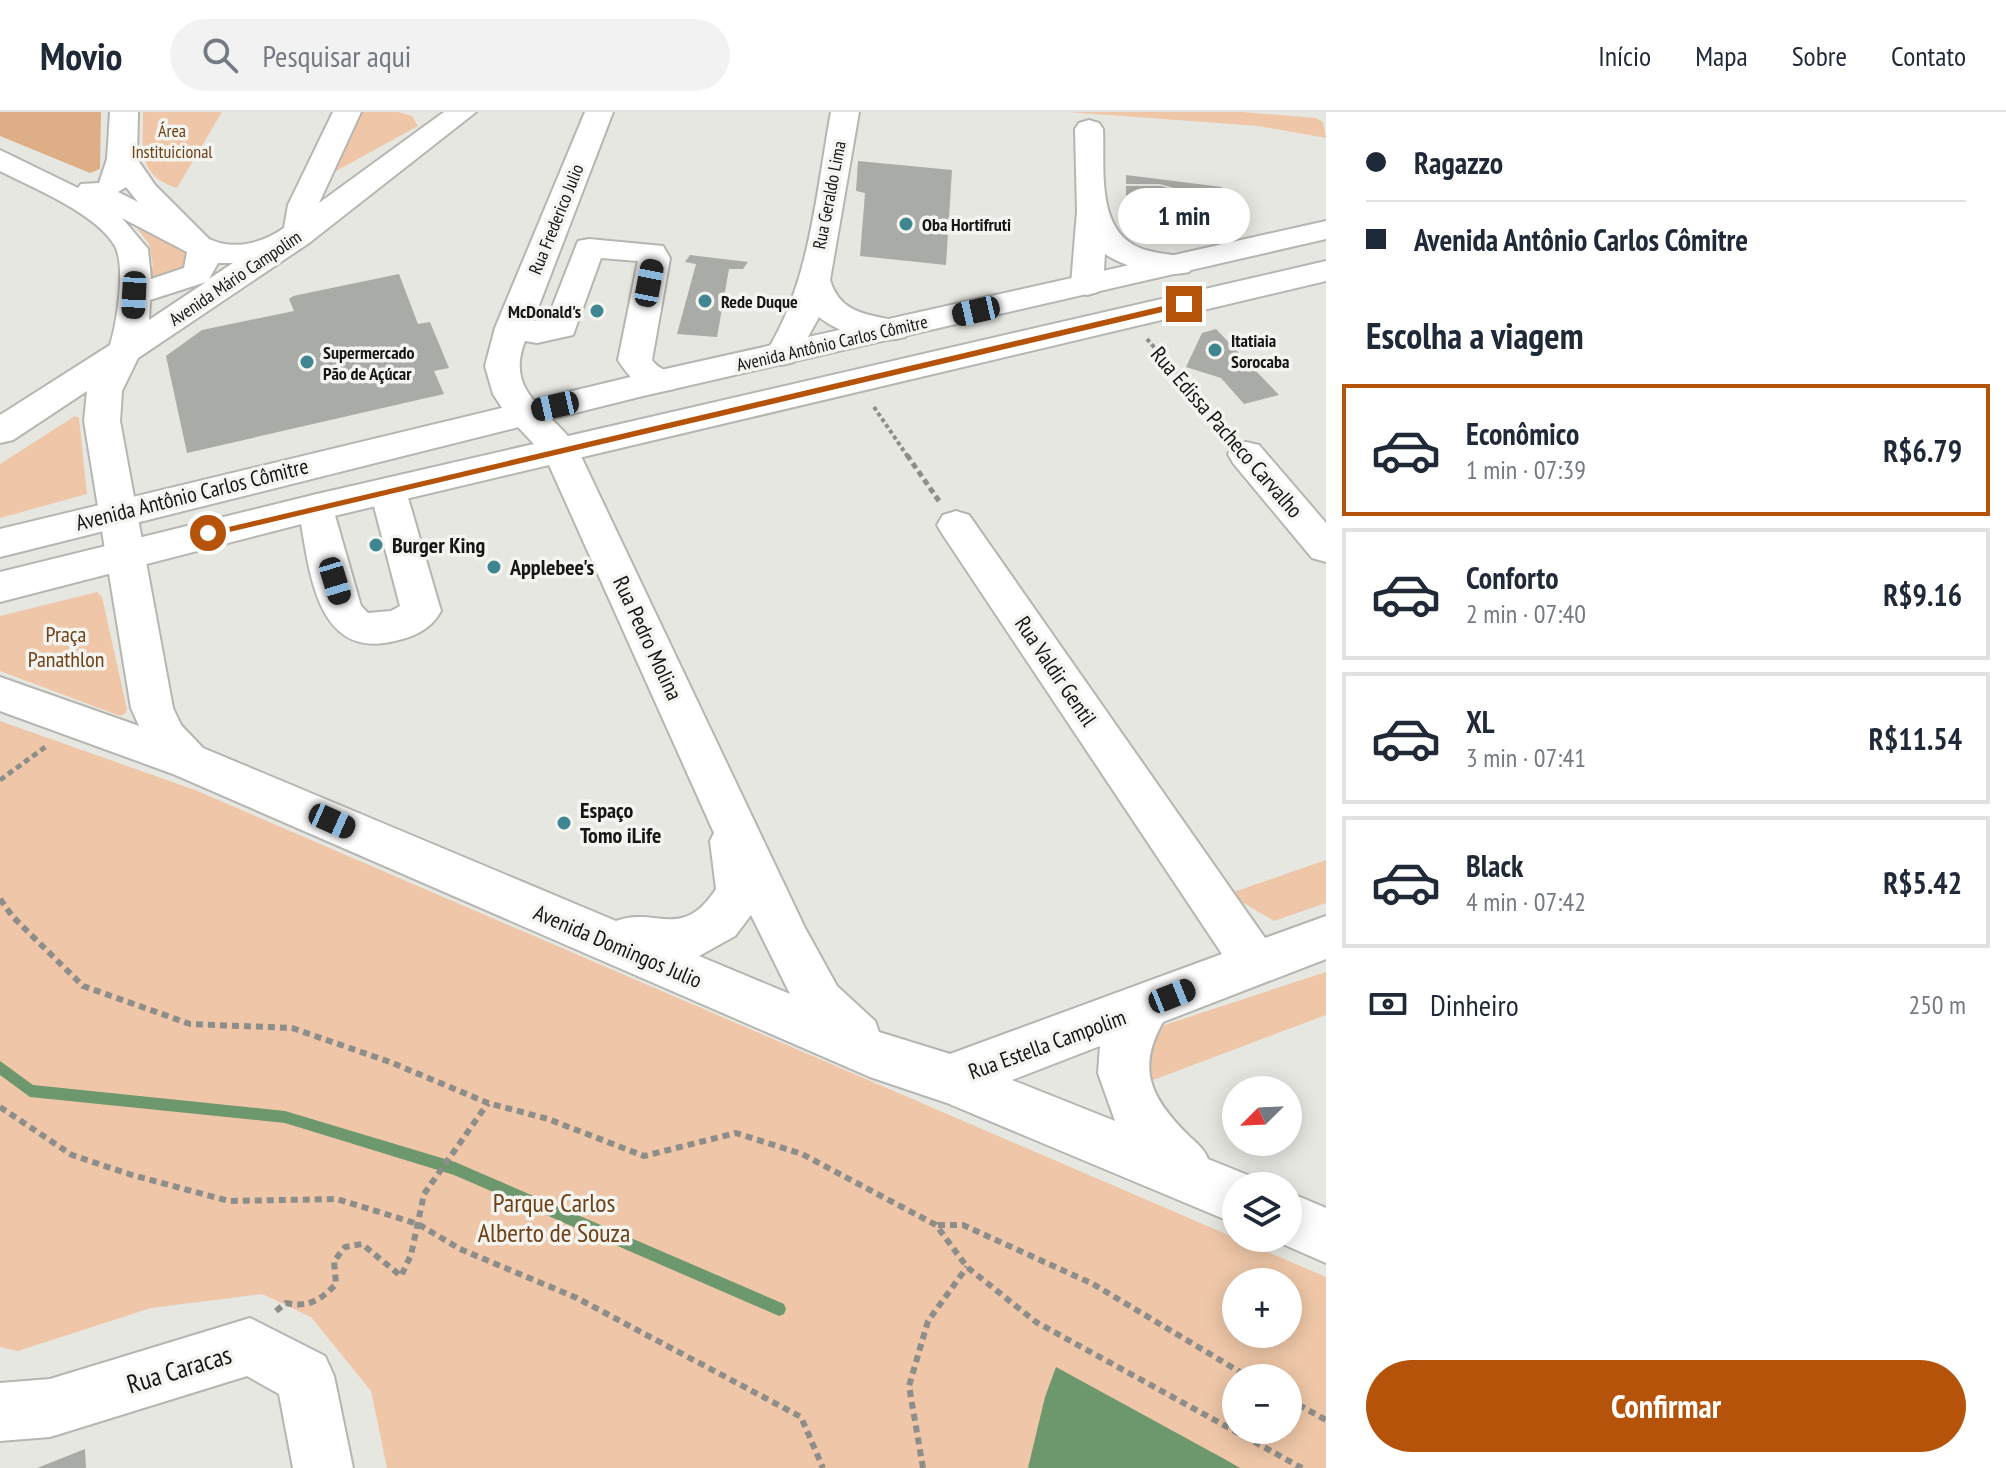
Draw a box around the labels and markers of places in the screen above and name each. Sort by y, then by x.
place label: Oba Hortifruti [922,213,1011,236]
marker: Oba Hortifruti [897,215,915,233]
place label: Rede Duque [721,290,798,313]
marker: Rede Duque [696,292,714,310]
place label: McDonald's [508,300,581,323]
marker: McDonald's [588,302,606,320]
place label: Itatiaia Sorocaba [1231,329,1289,373]
place label: Supermercado Pão de Açúcar [323,341,415,385]
marker: Itatiaia Sorocaba [1206,341,1224,359]
marker: Supermercado Pão de Açúcar [298,353,316,371]
place label: Burger King [392,531,485,559]
marker: Burger King [367,536,385,554]
place label: Applebee's [509,553,594,581]
marker: Applebee's [485,558,503,576]
place label: Espaço Tomo iLife [580,796,661,849]
marker: Espaço Tomo iLife [555,814,573,832]

